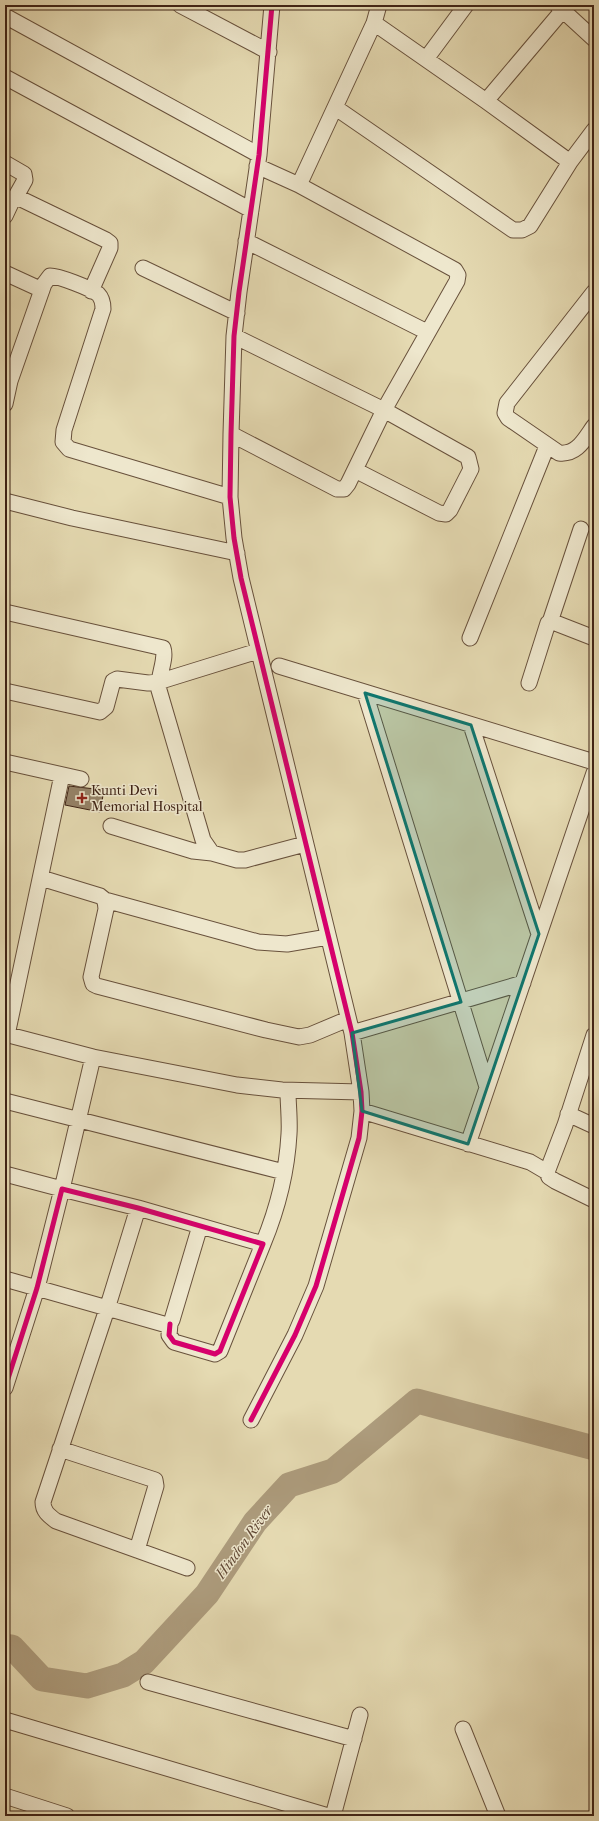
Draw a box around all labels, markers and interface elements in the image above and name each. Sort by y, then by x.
place label: Kunti Devi Memorial Hospital [91,782,203,815]
marker: Kunti Devi Memorial Hospital [76,792,88,804]
water label: Hindon River [211,1501,277,1583]

